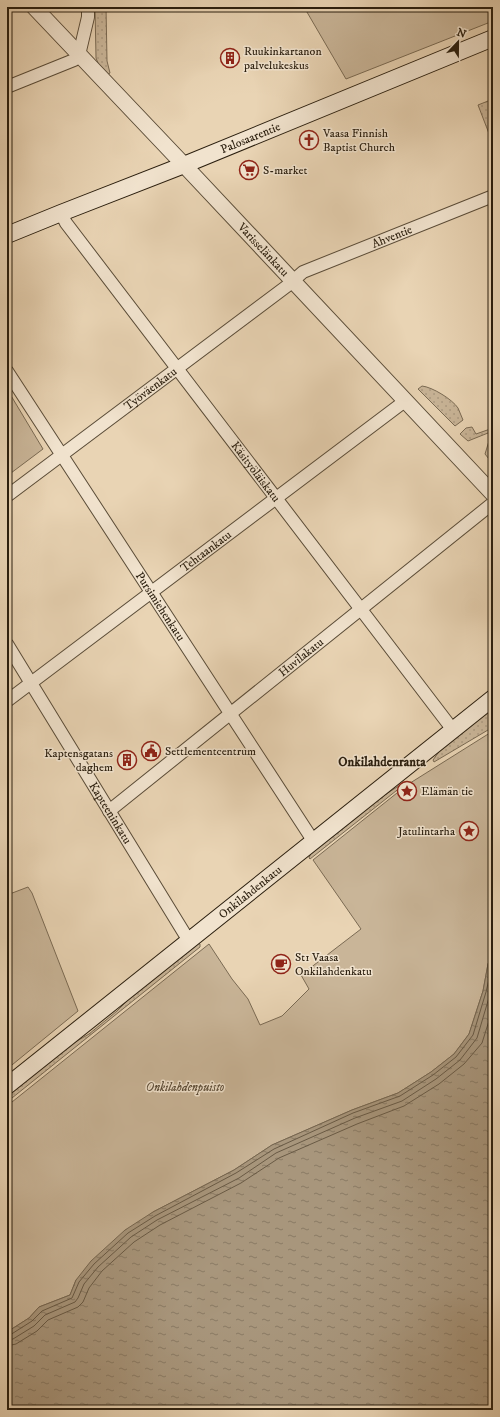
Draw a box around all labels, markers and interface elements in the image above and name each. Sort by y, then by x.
north arrow [438,22,478,62]
text: N [455,25,468,42]
place label: Ruukinkartanon palvelukeskus [243,44,322,73]
building icon: Ruukinkartanon palvelukeskus [219,47,241,69]
street label: Palosaarentie [218,119,283,157]
place label: Vaasa Finnish Baptist Church [322,126,396,155]
church icon: Vaasa Finnish Baptist Church [298,129,320,151]
supermarket icon: S-market [238,159,260,181]
place label: S-market [263,163,307,178]
street label: Varisselänkatu [234,219,292,280]
street label: Ahventie [370,222,414,252]
street label: Työväenkatu [121,364,180,414]
street label: Käsityöläiskatu [227,439,283,505]
street label: Tehtaankatu [178,527,235,576]
street label: Pursimiehenkatu [132,569,188,644]
street label: Huvilakatu [276,635,327,680]
public building icon: Settlementcentrum [140,740,162,762]
place label: Settlementcentrum [165,744,256,759]
place label: Kaptensgatans daghem [44,746,113,775]
building icon: Kaptensgatans daghem [116,749,138,771]
district label: Onkilahdenranta [338,754,426,770]
street label: Kapteeninkatu [85,779,135,847]
place icon: Elämän tie [396,780,418,802]
place label: Elämän tie [421,784,473,799]
place icon: Jatulintarha [458,820,480,842]
place label: Jatulintarha [397,824,456,839]
street label: Onkilahdenkatu [216,862,285,922]
place label: St1 Vaasa Onkilahdenkatu [295,950,372,979]
cafe icon: St1 Vaasa Onkilahdenkatu [270,953,292,975]
park label: Onkilahdenpuisto [146,1080,225,1095]

